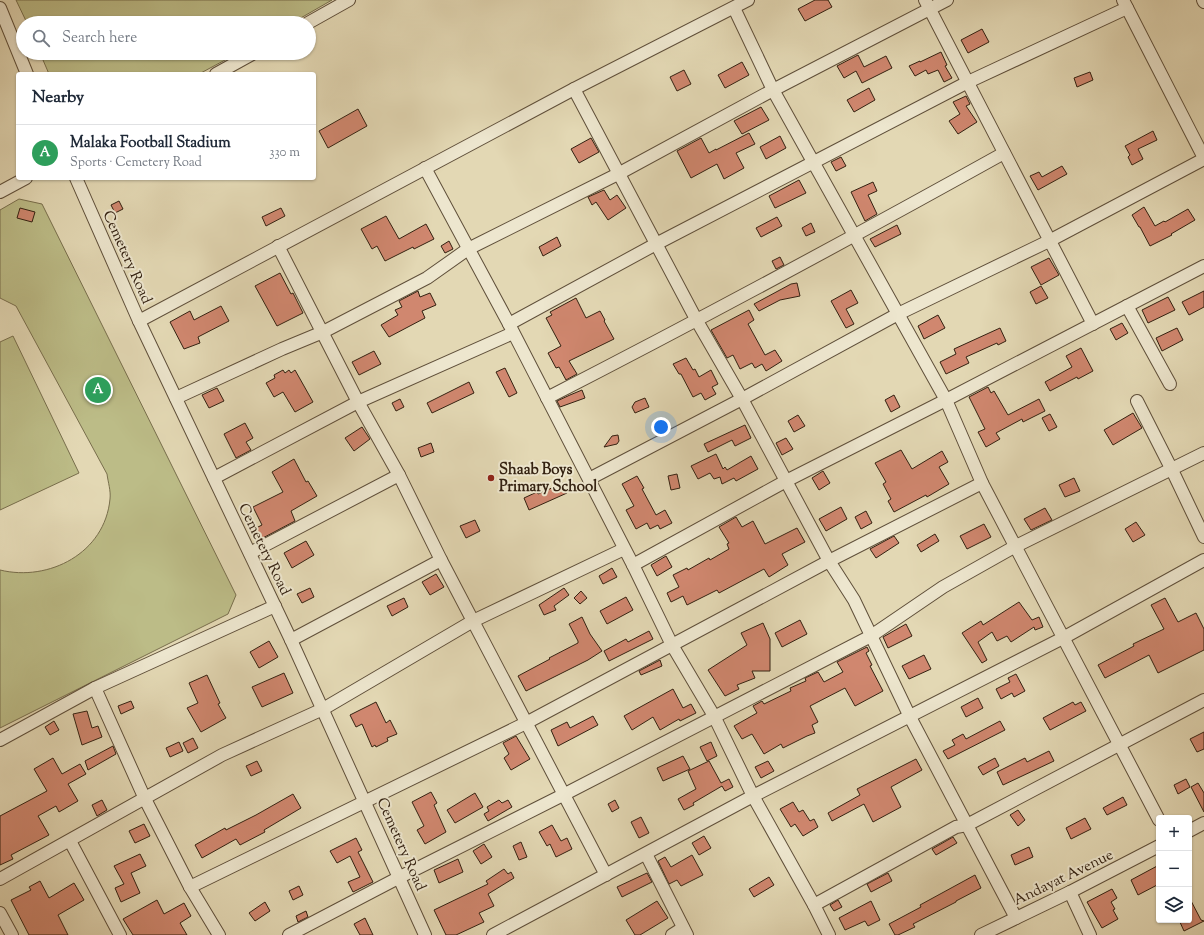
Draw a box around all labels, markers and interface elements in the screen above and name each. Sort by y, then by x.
search box [16,16,316,60]
icon: search [30,27,52,49]
text: Search here [62,28,137,49]
text: Nearby [32,86,84,110]
text: Malaka Football Stadium [70,133,231,154]
text: A [40,144,50,162]
text: 330 m [269,144,300,162]
text: Sports · Cemetery Road [70,154,202,172]
street label: Cemetery Road [97,208,157,308]
pin: A [85,375,111,405]
your location [651,417,671,437]
place label: Shaab Boys Primary School [499,460,598,498]
marker: Shaab Boys Primary School [486,473,496,483]
street label: Cemetery Road [232,500,295,600]
street label: Cemetery Road [371,795,431,895]
map controls [1156,815,1192,923]
button: + [1156,815,1192,851]
street label: Andayat Avenue [1010,845,1117,912]
button: − [1156,851,1192,887]
button: layers [1156,887,1192,923]

